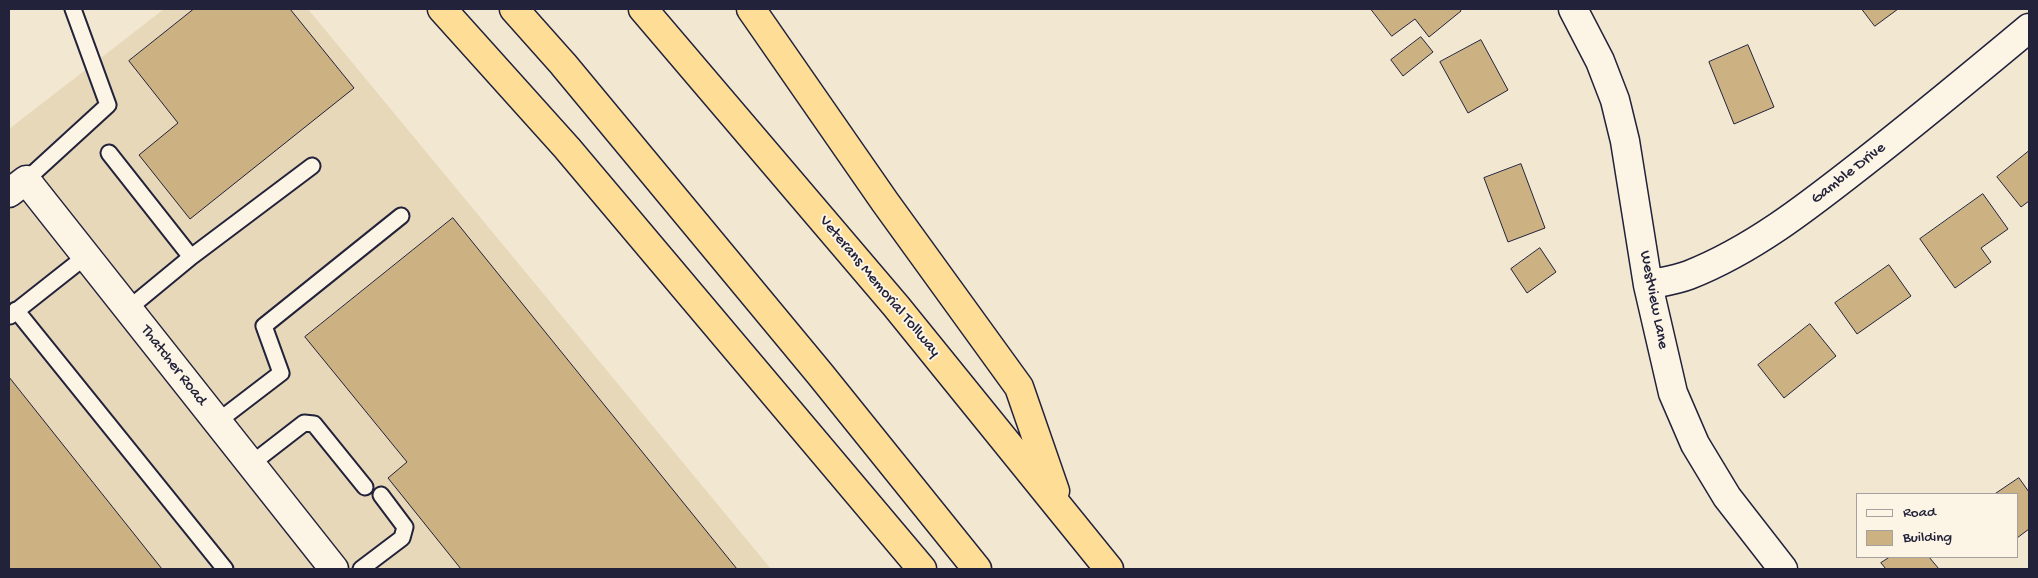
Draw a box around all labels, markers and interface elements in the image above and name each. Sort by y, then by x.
street label: Gamble Drive [1808,139,1890,209]
street label: Veterans Memorial Tollway [814,212,944,362]
street label: Westview Lane [1634,249,1672,351]
street label: Thatcher Road [136,322,210,410]
legend [1856,493,2018,558]
text: Road [1903,504,1936,522]
text: Building [1903,529,1952,547]

